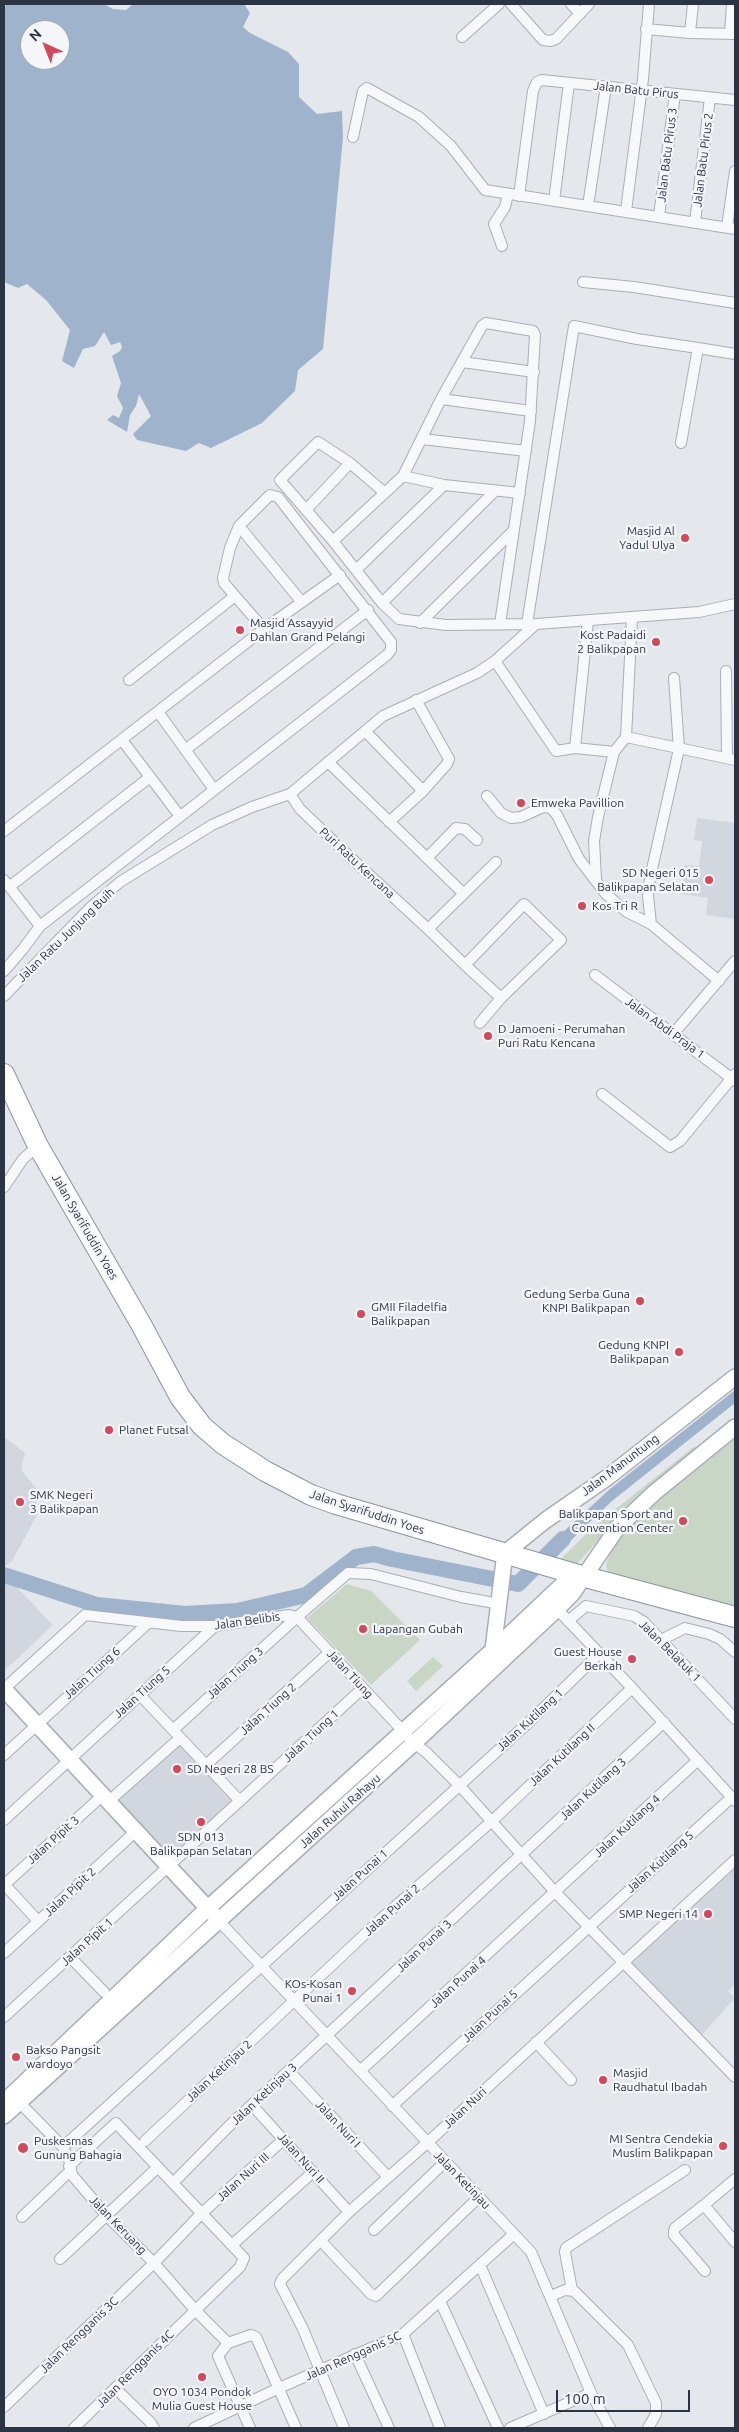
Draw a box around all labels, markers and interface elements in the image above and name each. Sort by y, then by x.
north arrow [20,20,70,70]
text: N [26,26,45,44]
street label: Jalan Batu Pirus [593,78,679,102]
street label: Jalan Batu Pirus 3 [654,107,680,203]
street label: Jalan Batu Pirus 2 [690,112,716,208]
place label: Masjid Al Yadul Ulya [619,524,675,552]
marker: Masjid Al Yadul Ulya [679,532,691,544]
place label: Masjid Assayyid Dahlan Grand Pelangi [250,616,365,644]
marker: Masjid Assayyid Dahlan Grand Pelangi [234,624,246,636]
place label: Kost Padaidi 2 Balikpapan [577,628,646,656]
marker: Kost Padaidi 2 Balikpapan [650,636,662,648]
place label: Emweka Pavillion [531,796,624,810]
marker: Emweka Pavillion [515,797,527,809]
street label: Puri Ratu Kencana [316,824,398,902]
place label: SD Negeri 015 Balikpapan Selatan [597,866,699,894]
marker: SD Negeri 015 Balikpapan Selatan [703,874,715,886]
street label: Jalan Ratu Junjung Buih [15,885,117,985]
place label: Kos Tri R [592,899,638,913]
marker: Kos Tri R [576,900,588,912]
street label: Jalan Abdi Praja 1 [622,994,708,1062]
place label: D Jamoeni - Perumahan Puri Ratu Kencana [498,1022,625,1050]
marker: D Jamoeni - Perumahan Puri Ratu Kencana [482,1030,494,1042]
street label: Jalan Syarifuddin Yoes [49,1172,121,1282]
place label: Gedung Serba Guna KNPI Balikpapan [524,1287,630,1315]
marker: Gedung Serba Guna KNPI Balikpapan [634,1295,646,1307]
place label: GMII Filadelfia Balikpapan [371,1300,447,1328]
marker: GMII Filadelfia Balikpapan [355,1308,367,1320]
place label: Gedung KNPI Balikpapan [598,1338,669,1366]
marker: Gedung KNPI Balikpapan [673,1346,685,1358]
place label: Planet Futsal [119,1423,189,1437]
marker: Planet Futsal [103,1424,115,1436]
street label: Jalan Manuntung [578,1431,662,1499]
street label: Jalan Syarifuddin Yoes [308,1487,426,1537]
place label: SMK Negeri 3 Balikpapan [30,1488,99,1516]
marker: SMK Negeri 3 Balikpapan [14,1496,26,1508]
place label: Balikpapan Sport and Convention Center [559,1507,673,1535]
marker: Balikpapan Sport and Convention Center [677,1515,689,1527]
street label: Jalan Belibis [213,1609,281,1633]
street label: Jalan Belatuk 1 [636,1617,704,1685]
place label: Lapangan Gubah [373,1622,463,1636]
marker: Lapangan Gubah [357,1623,369,1635]
street label: Jalan Tiung 6 [61,1644,123,1702]
street label: Jalan Tiung 3 [204,1644,266,1702]
place label: Guest House Berkah [554,1645,622,1673]
street label: Jalan Tiung [324,1647,376,1701]
marker: Guest House Berkah [626,1653,638,1665]
street label: Jalan Tiung 5 [111,1663,173,1721]
street label: Jalan Tiung 2 [237,1680,299,1738]
street label: Jalan Kutilang 1 [494,1686,566,1754]
street label: Jalan Tiung 1 [280,1707,342,1765]
street label: Jalan Kutilang II [526,1721,598,1789]
street label: Jalan Kutilang 3 [557,1755,629,1823]
place label: SD Negeri 28 BS [187,1762,274,1776]
marker: SD Negeri 28 BS [171,1763,183,1775]
street label: Jalan Ruhui Rahayu [297,1771,383,1851]
street label: Jalan Kutilang 4 [591,1792,663,1860]
street label: Jalan Pipit 3 [24,1813,82,1867]
marker: SDN 013 Balikpapan Selatan [195,1816,207,1828]
street label: Jalan Kutilang 5 [623,1828,697,1896]
place label: SDN 013 Balikpapan Selatan [150,1830,252,1858]
street label: Jalan Punai 1 [329,1846,391,1904]
street label: Jalan Pipit 2 [41,1864,99,1920]
street label: Jalan Punai 2 [361,1881,423,1939]
place label: SMP Negeri 14 [619,1907,698,1921]
marker: SMP Negeri 14 [702,1908,714,1920]
street label: Jalan Pipit 1 [58,1915,116,1969]
street label: Jalan Punai 3 [393,1917,455,1975]
street label: Jalan Punai 4 [427,1953,489,2011]
place label: KOs-Kosan Punai 1 [285,1977,342,2005]
marker: KOs-Kosan Punai 1 [346,1985,358,1997]
street label: Jalan Punai 5 [459,1987,521,2045]
street label: Jalan Ketinjau 2 [183,2037,255,2105]
place label: Bakso Pangsit wardoyo [26,2043,101,2071]
marker: Bakso Pangsit wardoyo [10,2051,22,2063]
street label: Jalan Ketinjau 3 [228,2060,300,2128]
place label: Masjid Raudhatul Ibadah [613,2066,707,2094]
marker: Masjid Raudhatul Ibadah [597,2074,609,2086]
street label: Jalan Nuri [440,2084,490,2132]
street label: Jalan Nuri I [312,2097,364,2151]
street label: Jalan Nuri II [275,2130,327,2186]
place label: MI Sentra Cendekia Muslim Balikpapan [609,2132,713,2160]
place label: Puskesmas Gunung Bahagia [34,2134,122,2162]
marker: MI Sentra Cendekia Muslim Balikpapan [717,2140,729,2152]
marker: Puskesmas Gunung Bahagia [16,2141,30,2155]
street label: Jalan Ketinjau [431,2148,493,2212]
street label: Jalan Nuri III [214,2150,272,2204]
street label: Jalan Keruang [86,2193,150,2257]
street label: Jalan Rengganis 3C [37,2294,121,2376]
street label: Jalan Rengganis 4C [93,2327,177,2411]
street label: Jalan Rengganis 5C [303,2328,403,2384]
marker: OYO 1034 Pondok Mulia Guest House [196,2371,208,2383]
scale bar [559,2380,693,2412]
place label: OYO 1034 Pondok Mulia Guest House [152,2385,252,2413]
text: 100 m [564,2390,606,2407]

